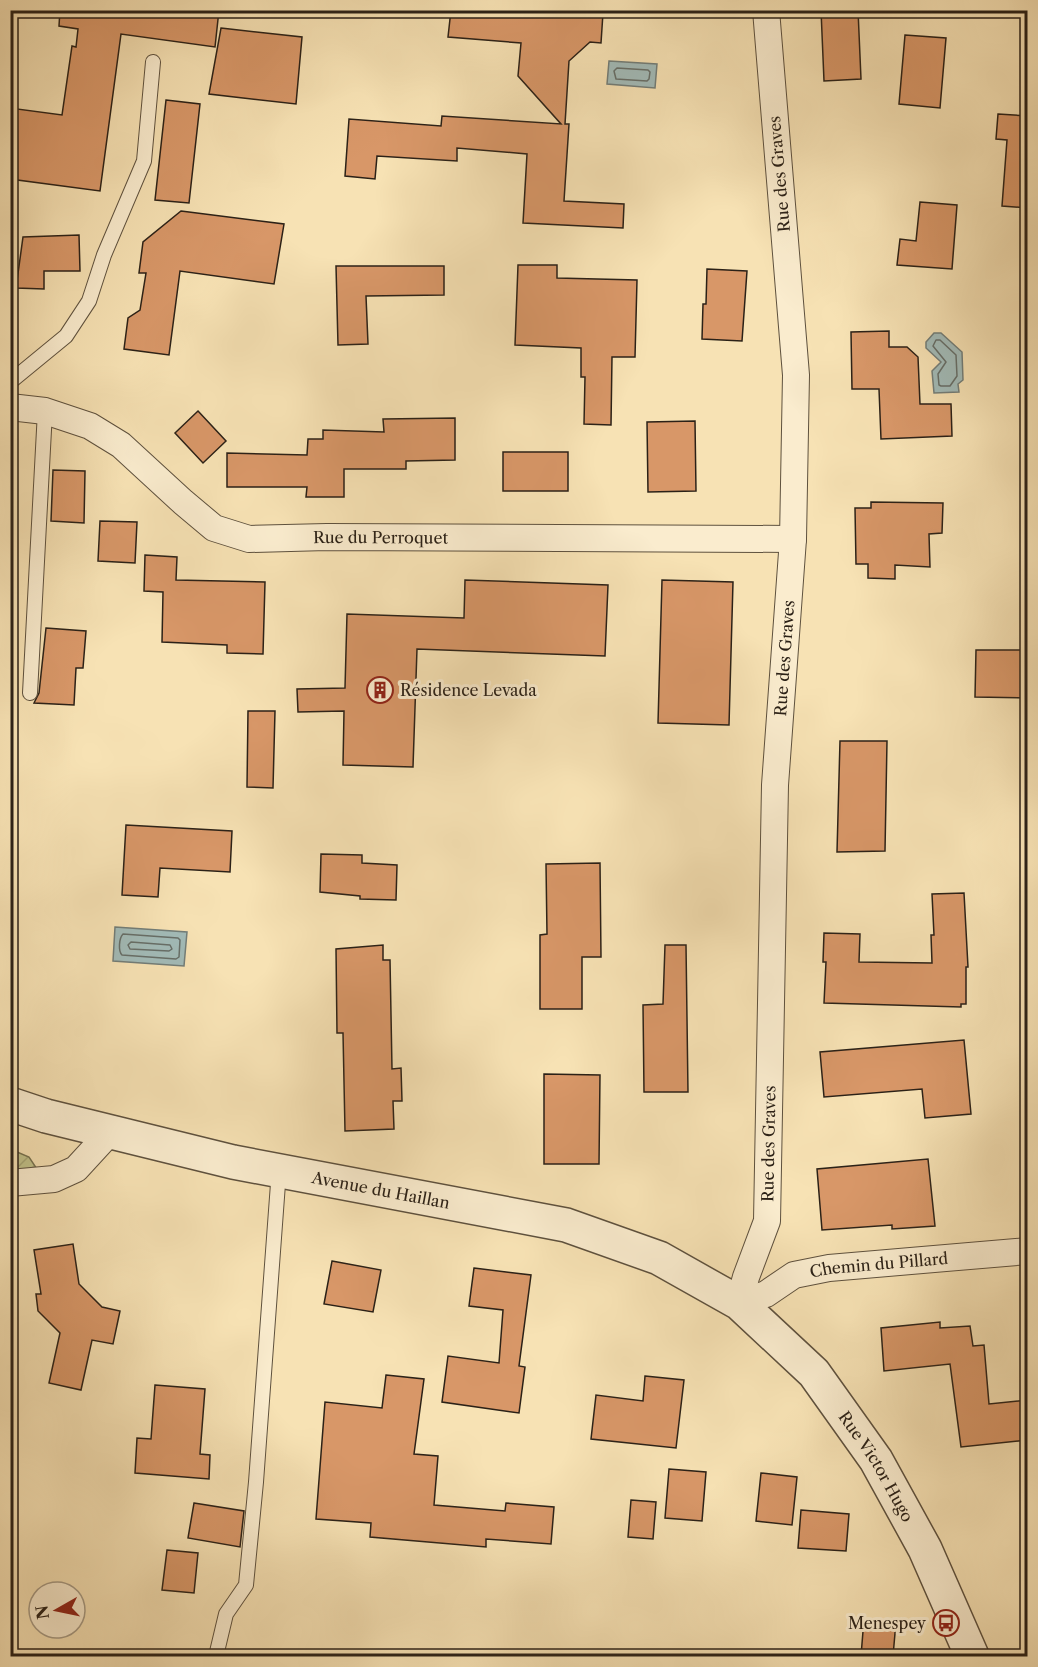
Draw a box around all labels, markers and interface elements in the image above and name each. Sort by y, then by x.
street label: Rue des Graves [764,115,794,233]
street label: Rue du Perroquet [313,527,449,548]
street label: Rue des Graves [770,599,799,717]
building icon: Résidence Levada [365,675,395,705]
place label: Résidence Levada [400,680,537,700]
street label: Rue des Graves [757,1085,779,1202]
street label: Avenue du Haillan [309,1167,451,1213]
street label: Chemin du Pillard [808,1248,949,1282]
street label: Rue Victor Hugo [834,1407,918,1525]
north arrow [27,1580,87,1640]
text: N [31,1604,53,1621]
bus stop icon: Menespey [931,1608,961,1638]
place label: Menespey [848,1613,927,1633]

